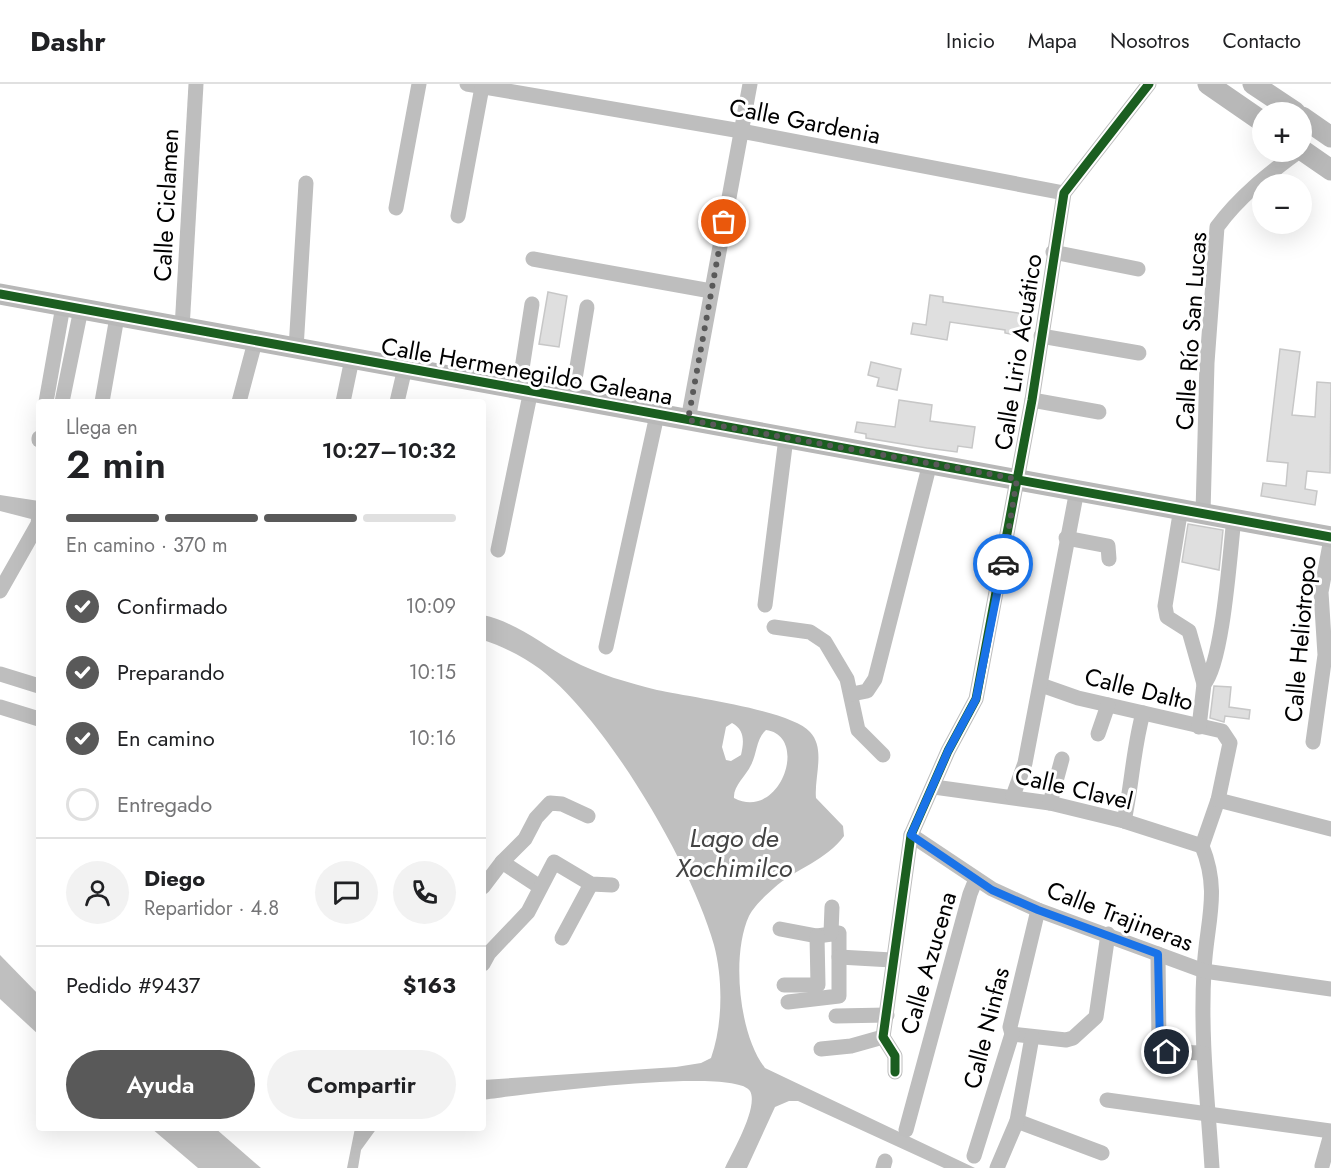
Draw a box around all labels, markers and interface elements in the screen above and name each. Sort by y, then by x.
text: Dashr [30,21,106,62]
text: Inicio [946,26,995,56]
text: Mapa [1028,26,1077,56]
text: Nosotros [1110,26,1189,56]
text: Contacto [1222,26,1301,56]
street label: Calle Gardenia [726,89,884,153]
map controls [1252,102,1312,234]
button: + [1252,102,1312,162]
street label: Calle Ciclamen [145,127,187,283]
button: − [1252,174,1312,234]
pin [698,196,749,247]
icon: bag [707,205,740,238]
street label: Calle Río San Lucas [1167,231,1215,431]
street label: Calle Lirio Acuático [985,251,1051,453]
street label: Calle Hermenegildo Galeana [378,328,676,414]
text: Llega en [66,413,138,442]
text: 10:27–10:32 [322,434,456,466]
text: 2 min [66,436,166,493]
text: En camino · 370 m [66,531,228,560]
courier [973,534,1033,594]
icon: car [987,548,1020,581]
street label: Calle Heliotropo [1275,555,1325,723]
icon: check [66,590,99,623]
text: Confirmado [117,590,227,622]
text: 10:09 [405,592,456,621]
icon: check [66,656,99,689]
text: Preparando [117,656,225,688]
text: 10:15 [409,658,456,687]
street label: Calle Dalto [1081,659,1197,719]
icon: check [66,722,99,755]
text: En camino [117,722,215,754]
text: 10:16 [408,724,456,753]
street label: Calle Clavel [1012,757,1136,819]
text: Entregado [117,788,212,820]
water label: Lago de Xochimilco [675,819,793,887]
button: person [66,861,129,924]
button: chat [315,861,378,924]
button: phone [393,861,456,924]
text: Diego [144,862,205,894]
street label: Calle Trajineras [1042,872,1198,960]
street label: Calle Azucena [891,888,965,1038]
text: Repartidor · 4.8 [144,894,279,923]
street label: Calle Ninfas [954,964,1018,1092]
text: Pedido #9437 [66,969,200,1001]
text: $163 [403,969,456,1001]
pin [1141,1026,1192,1077]
icon: home [1150,1035,1183,1068]
button: Ayuda [66,1050,255,1119]
button: Compartir [267,1050,456,1119]

